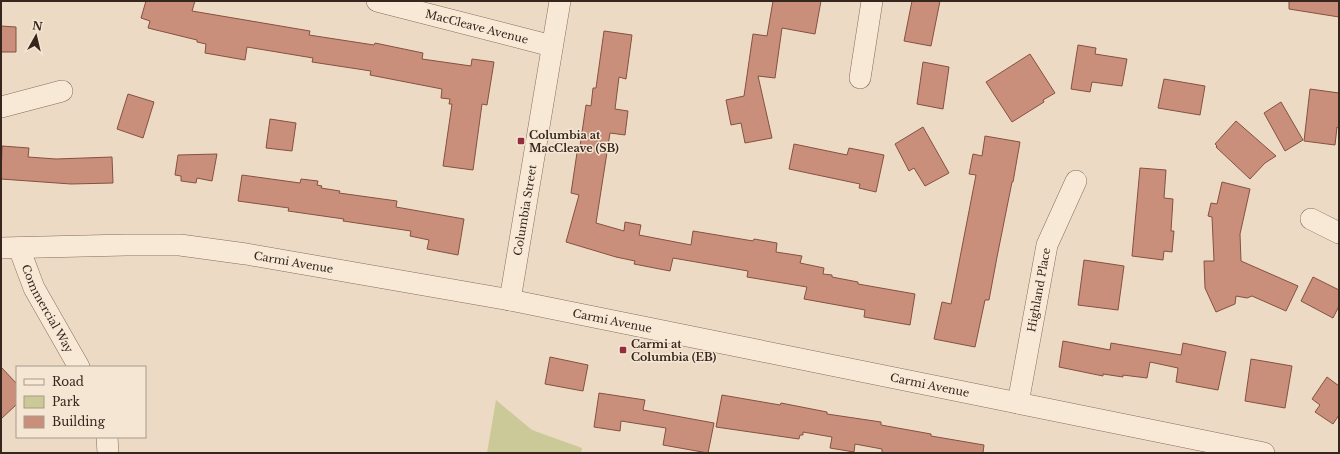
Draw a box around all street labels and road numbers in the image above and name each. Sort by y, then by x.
street label: MacCleave Avenue [424,7,530,47]
street label: Columbia Street [511,163,540,257]
street label: Highland Place [1024,247,1053,333]
street label: Carmi Avenue [253,249,334,276]
street label: Commercial Way [19,262,76,355]
street label: Carmi Avenue [571,306,653,336]
street label: Carmi Avenue [889,370,971,400]

